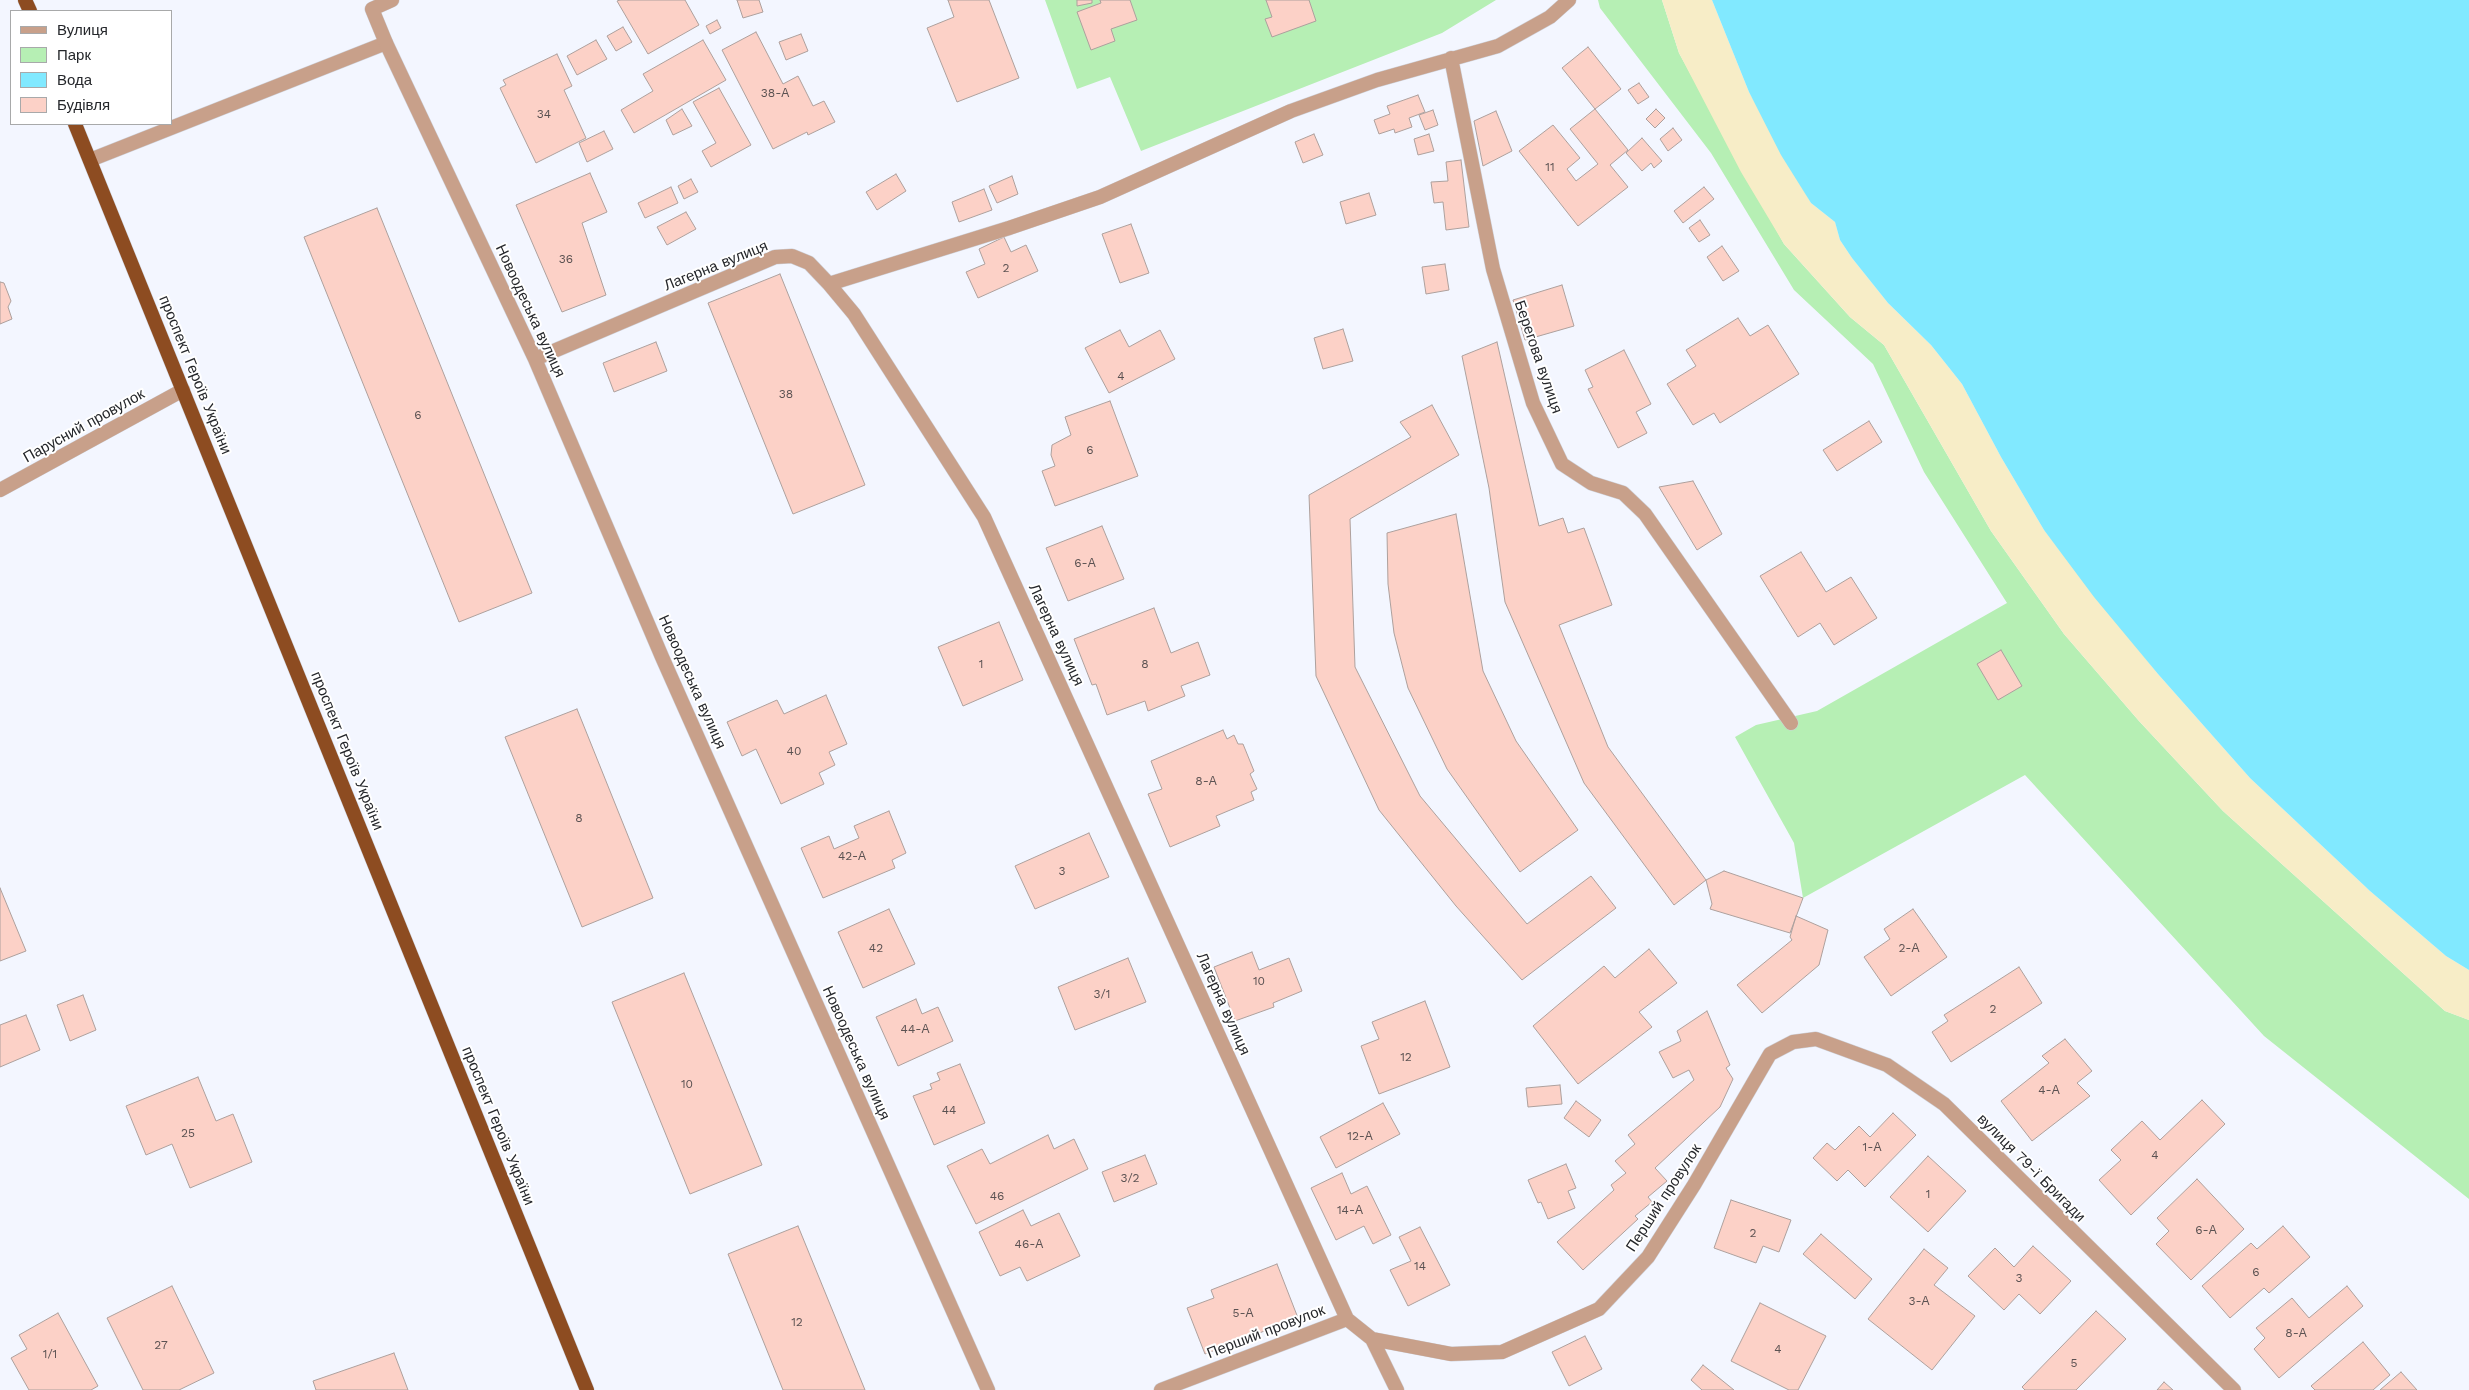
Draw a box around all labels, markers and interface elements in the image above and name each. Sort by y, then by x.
legend [10,10,172,125]
text: Вулиця [57,21,108,39]
text: Парк [57,46,91,64]
text: Вода [57,71,92,89]
house number: 38-А [761,86,789,100]
text: Будівля [57,96,110,114]
house number: 34 [537,107,551,121]
house number: 11 [1545,160,1555,174]
street label: Лагерна вулиця [661,237,771,295]
street label: Новоодеська вулиця [491,242,569,380]
house number: 36 [559,252,573,266]
house number: 2 [1003,261,1009,275]
street label: проспект Героїв України [155,293,235,457]
street label: Берегова вулиця [1510,298,1566,416]
house number: 4 [1117,369,1125,383]
street label: Парусний провулок [20,385,148,467]
house number: 38 [779,387,793,401]
house number: 6 [414,408,422,422]
house number: 6 [1086,443,1094,457]
house number: 6-А [1074,556,1096,570]
street label: Лагерна вулиця [1025,581,1087,689]
street label: Новоодеська вулиця [654,612,730,752]
house number: 1 [979,657,983,671]
house number: 8 [1141,657,1149,671]
street label: проспект Героїв України [307,669,387,833]
house number: 40 [787,744,801,758]
house number: 8-А [1195,774,1217,788]
house number: 8 [575,811,583,825]
house number: 42-А [838,849,866,863]
house number: 3 [1059,864,1065,878]
house number: 42 [869,941,883,955]
house number: 2-А [1899,941,1919,955]
street label: Лагерна вулиця [1192,950,1254,1058]
house number: 10 [1253,974,1265,988]
street label: Новоодеська вулиця [818,983,894,1123]
house number: 3/1 [1094,987,1110,1001]
house number: 2 [1990,1002,1996,1016]
house number: 44-А [901,1022,929,1036]
street label: проспект Героїв України [458,1044,538,1208]
house number: 12 [1400,1050,1412,1064]
house number: 10 [681,1077,693,1091]
house number: 4-А [2038,1083,2060,1097]
house number: 44 [942,1103,956,1117]
street label: вулиця 79-ї Бригади [1973,1110,2089,1226]
house number: 25 [181,1126,195,1140]
house number: 12-А [1347,1129,1373,1143]
house number: 1-А [1863,1140,1881,1154]
street label: Перший провулок [1622,1141,1706,1255]
house number: 4 [2151,1148,2159,1162]
house number: 3/2 [1120,1171,1140,1185]
house number: 1 [1926,1187,1930,1201]
house number: 46 [990,1189,1004,1203]
house number: 14-А [1337,1203,1363,1217]
house number: 6-А [2195,1223,2217,1237]
house number: 2 [1750,1226,1756,1240]
house number: 46-А [1015,1237,1043,1251]
house number: 14 [1414,1259,1426,1273]
house number: 6 [2252,1265,2260,1279]
house number: 3 [2016,1271,2022,1285]
house number: 3-А [1908,1294,1930,1308]
street label: Перший провулок [1205,1301,1327,1363]
house number: 5-А [1232,1306,1254,1320]
house number: 12 [791,1315,803,1329]
house number: 8-А [2285,1326,2307,1340]
house number: 27 [154,1338,168,1352]
house number: 4 [1774,1342,1782,1356]
house number: 1/1 [43,1347,57,1361]
house number: 5 [2071,1356,2077,1370]

